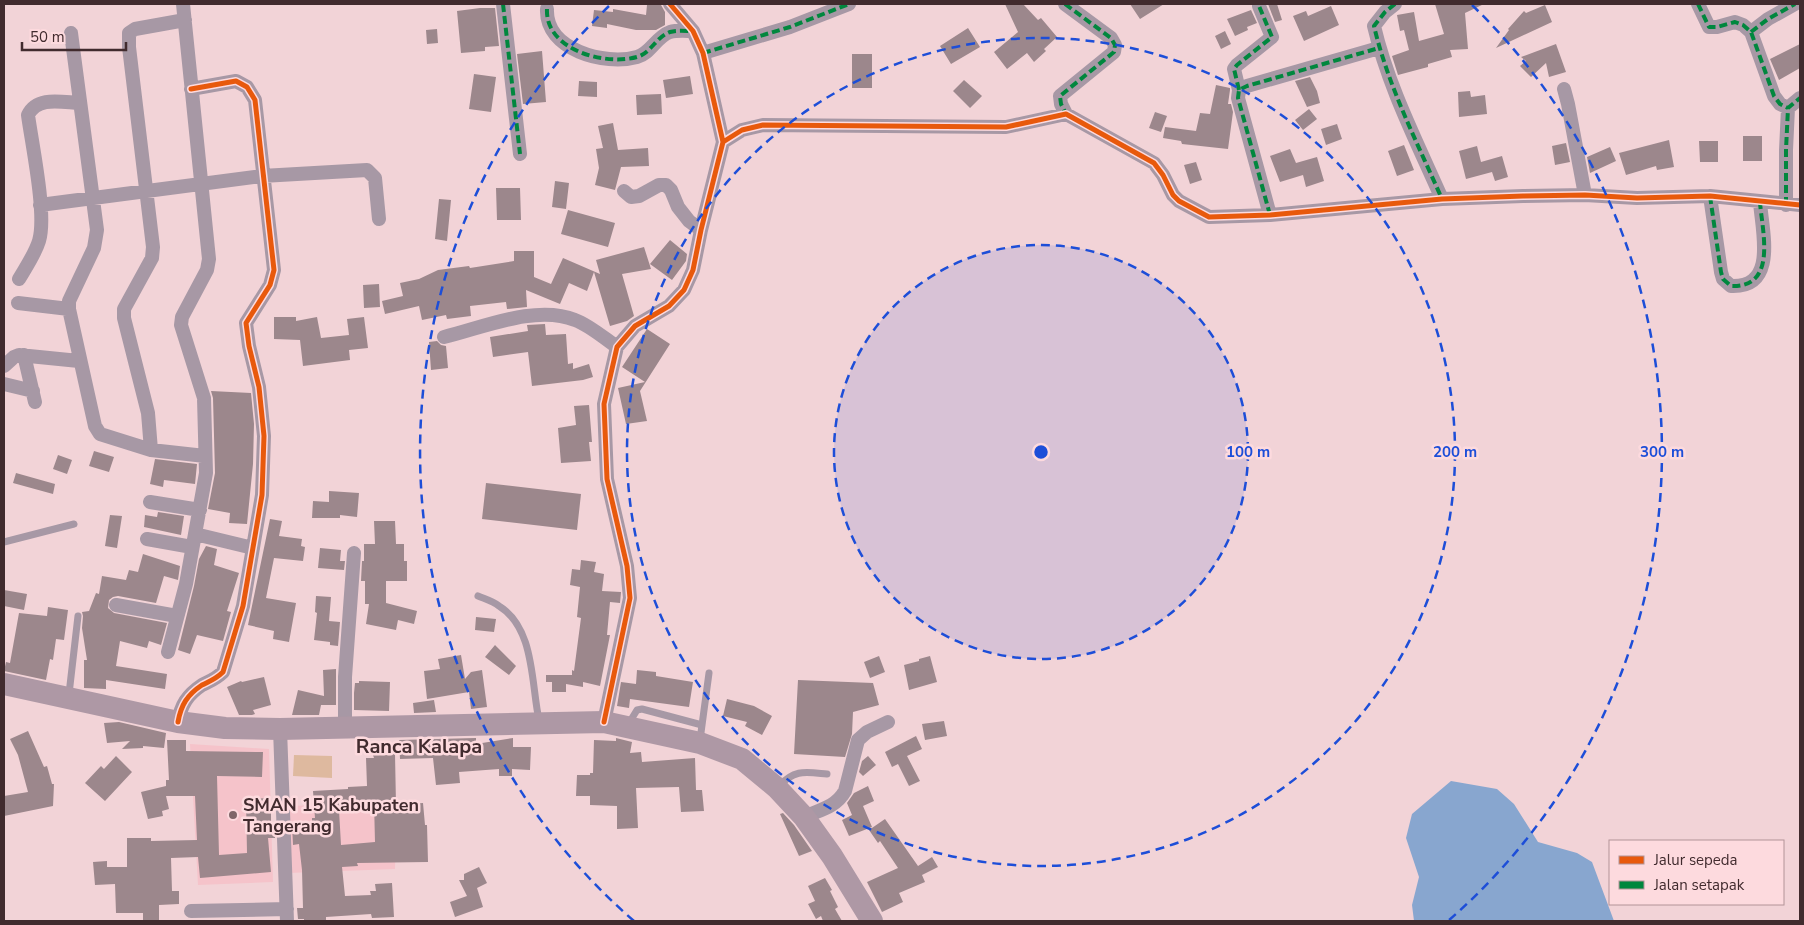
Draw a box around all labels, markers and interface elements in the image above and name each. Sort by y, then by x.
scale bar [22,20,126,52]
text: 50 m [30,27,65,47]
text: 100 m [1226,442,1270,462]
text: 200 m [1433,442,1477,462]
text: 300 m [1640,442,1684,462]
centre of rings [1032,443,1050,461]
district label: Ranca Kalapa [356,733,482,760]
place label: SMAN 15 Kabupaten Tangerang [243,793,419,838]
marker: SMAN 15 Kabupaten Tangerang [227,809,239,821]
legend [1609,840,1784,905]
text: Jalur sepeda [1653,850,1738,870]
text: Jalan setapak [1653,875,1745,895]

